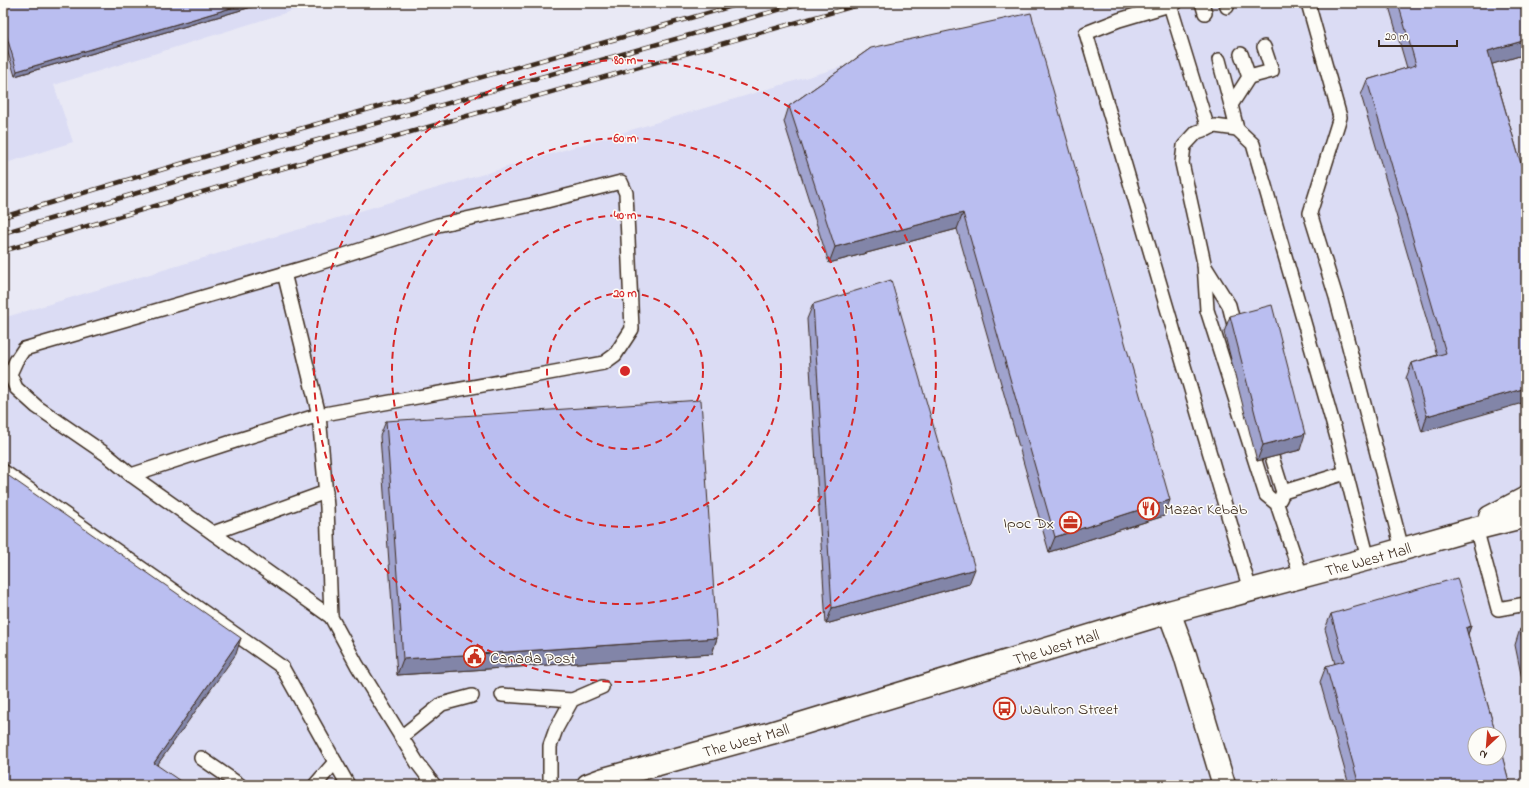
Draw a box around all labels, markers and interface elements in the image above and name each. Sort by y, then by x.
scale bar [1379,22,1457,48]
text: 20 m [1385,28,1408,46]
text: 80 m [613,52,637,70]
text: 60 m [613,130,637,148]
text: 40 m [613,207,637,225]
text: 20 m [612,285,637,303]
centre of rings [618,364,632,378]
restaurant icon: Mazar Kebab [1136,495,1162,521]
place label: Mazar Kebab [1164,498,1248,522]
office icon: Ipoc Dx [1057,509,1083,535]
place label: Ipoc Dx [1003,512,1054,536]
street label: The West Mall [1322,537,1415,584]
street label: The West Mall [1010,624,1103,673]
public building icon: Canada Post [462,644,488,670]
place label: Canada Post [490,647,576,671]
bus stop icon: Waulron Street [991,695,1017,721]
place label: Waulron Street [1020,698,1119,722]
street label: The West Mall [700,718,793,765]
north arrow [1467,726,1507,766]
text: N [1476,745,1490,763]

